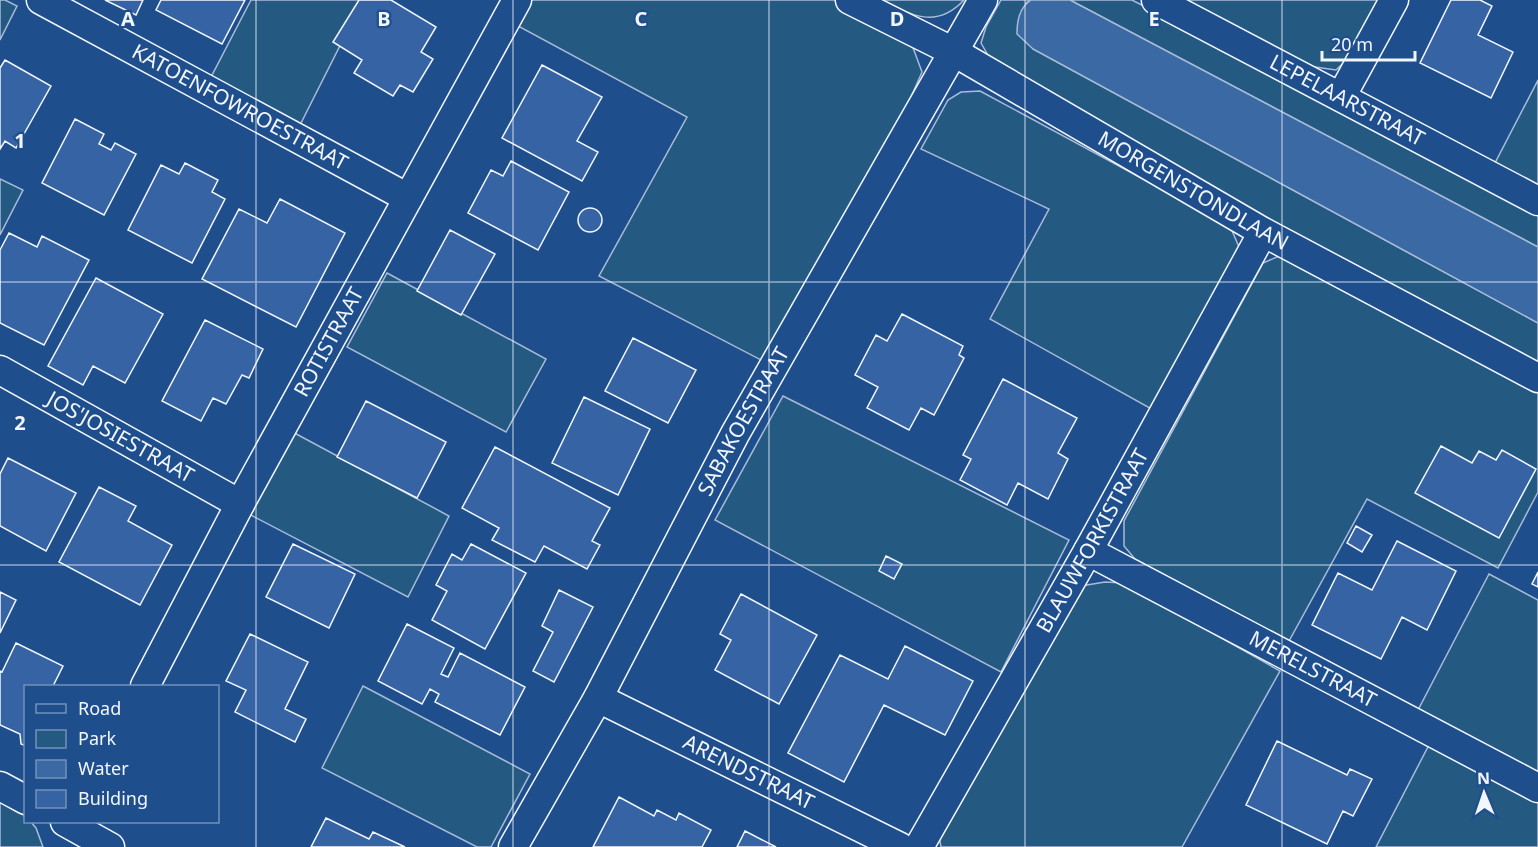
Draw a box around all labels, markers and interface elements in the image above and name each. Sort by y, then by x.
text: A [121,5,135,32]
text: B [377,5,391,32]
text: C [635,5,648,32]
text: D [890,5,904,32]
text: E [1148,5,1160,32]
scale bar [1322,24,1415,62]
text: 20 m [1331,32,1373,56]
street label: KATOENFOWROESTRAAT [127,37,354,176]
street label: LEPELAARSTRAAT [1265,47,1430,152]
street label: MORGENSTONDLAAN [1093,124,1294,256]
text: 1 [14,127,26,154]
street label: ROTISTRAAT [287,282,370,401]
street label: SABAKOESTRAAT [690,341,795,500]
street label: JOS'JOSIESTRAAT [41,383,200,489]
text: 2 [14,409,26,436]
street label: BLAUWFORKISTRAAT [1029,443,1155,638]
street label: MERELSTRAAT [1245,624,1382,714]
legend [24,685,219,823]
text: Road [78,696,121,720]
text: Park [78,726,116,750]
street label: ARENDSTRAAT [679,727,820,816]
text: Water [78,756,129,780]
north arrow [1454,763,1514,823]
text: N [1477,767,1490,789]
text: Building [78,786,148,810]

